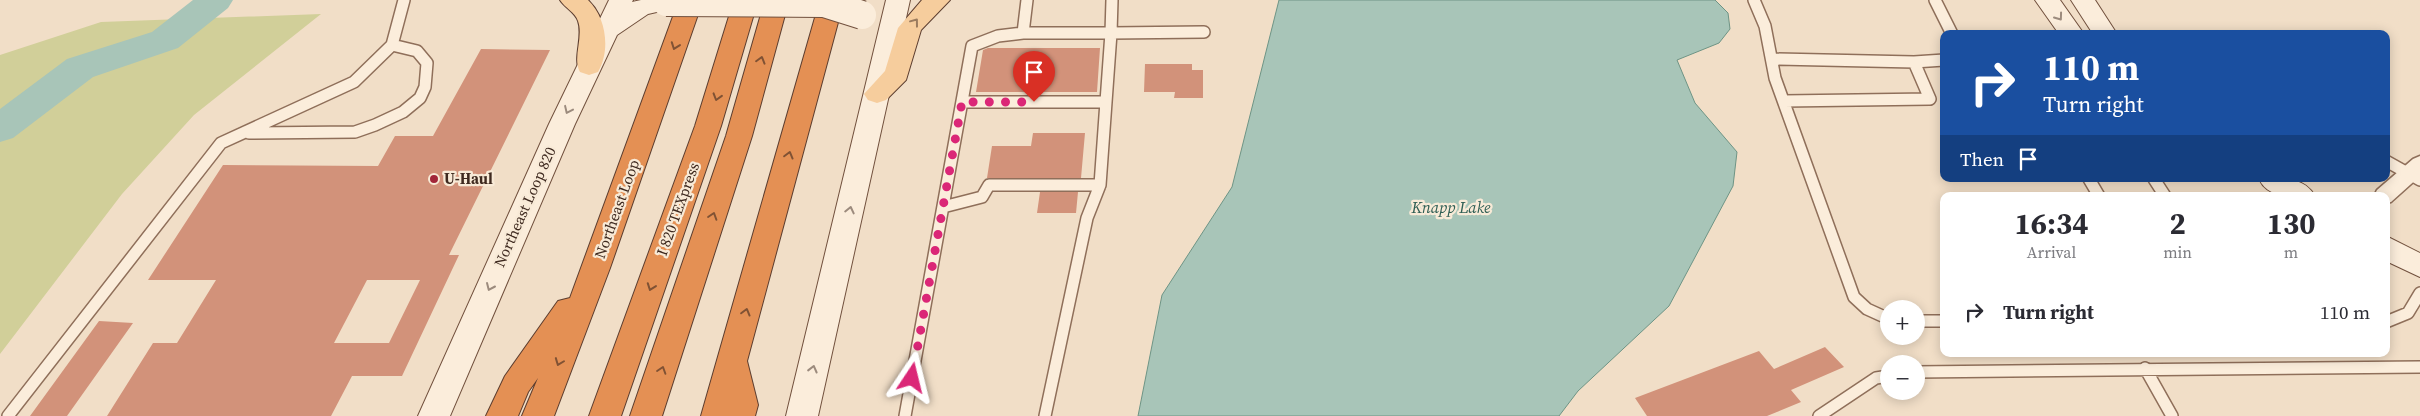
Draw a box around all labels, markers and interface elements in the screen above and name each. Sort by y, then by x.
one-way arrow [2053,11,2062,21]
one-way arrow [910,19,918,28]
one-way arrow [670,41,680,50]
text: 110 m [2043,44,2139,92]
icon: right [1960,50,2025,115]
pin [1013,51,1055,102]
one-way arrow [755,57,765,65]
icon: arrive [1020,58,1048,86]
text: Turn right [2043,89,2144,119]
one-way arrow [712,92,722,100]
one-way arrow [564,105,574,114]
street label: Northeast Loop 820 [489,143,560,270]
icon: arrive [2014,145,2042,173]
text: Then [1960,146,2004,172]
one-way arrow [783,151,794,160]
street label: Northeast Loop [589,156,644,261]
street label: I 820 TEXpress [651,159,704,258]
place label: U-Haul [444,168,493,189]
marker: U-Haul [428,173,440,185]
water label: Knapp Lake [1410,196,1491,218]
text: 16:34 [2015,203,2089,244]
text: 2 [2169,203,2186,244]
text: 130 [2267,203,2315,244]
one-way arrow [844,206,855,215]
one-way arrow [707,212,717,220]
text: Arrival [2027,241,2076,263]
text: min [2163,241,2192,263]
text: m [2284,241,2298,263]
one-way arrow [486,282,497,291]
one-way arrow [647,282,657,291]
icon: right [1960,298,1988,326]
text: Turn right [2003,299,2094,325]
text: 110 m [2320,299,2370,325]
map controls [1880,300,1925,400]
button: + [1880,300,1925,345]
one-way arrow [740,308,751,317]
position arrow [885,351,937,403]
button: − [1880,355,1925,400]
one-way arrow [554,357,565,366]
one-way arrow [807,364,818,373]
one-way arrow [656,366,666,374]

